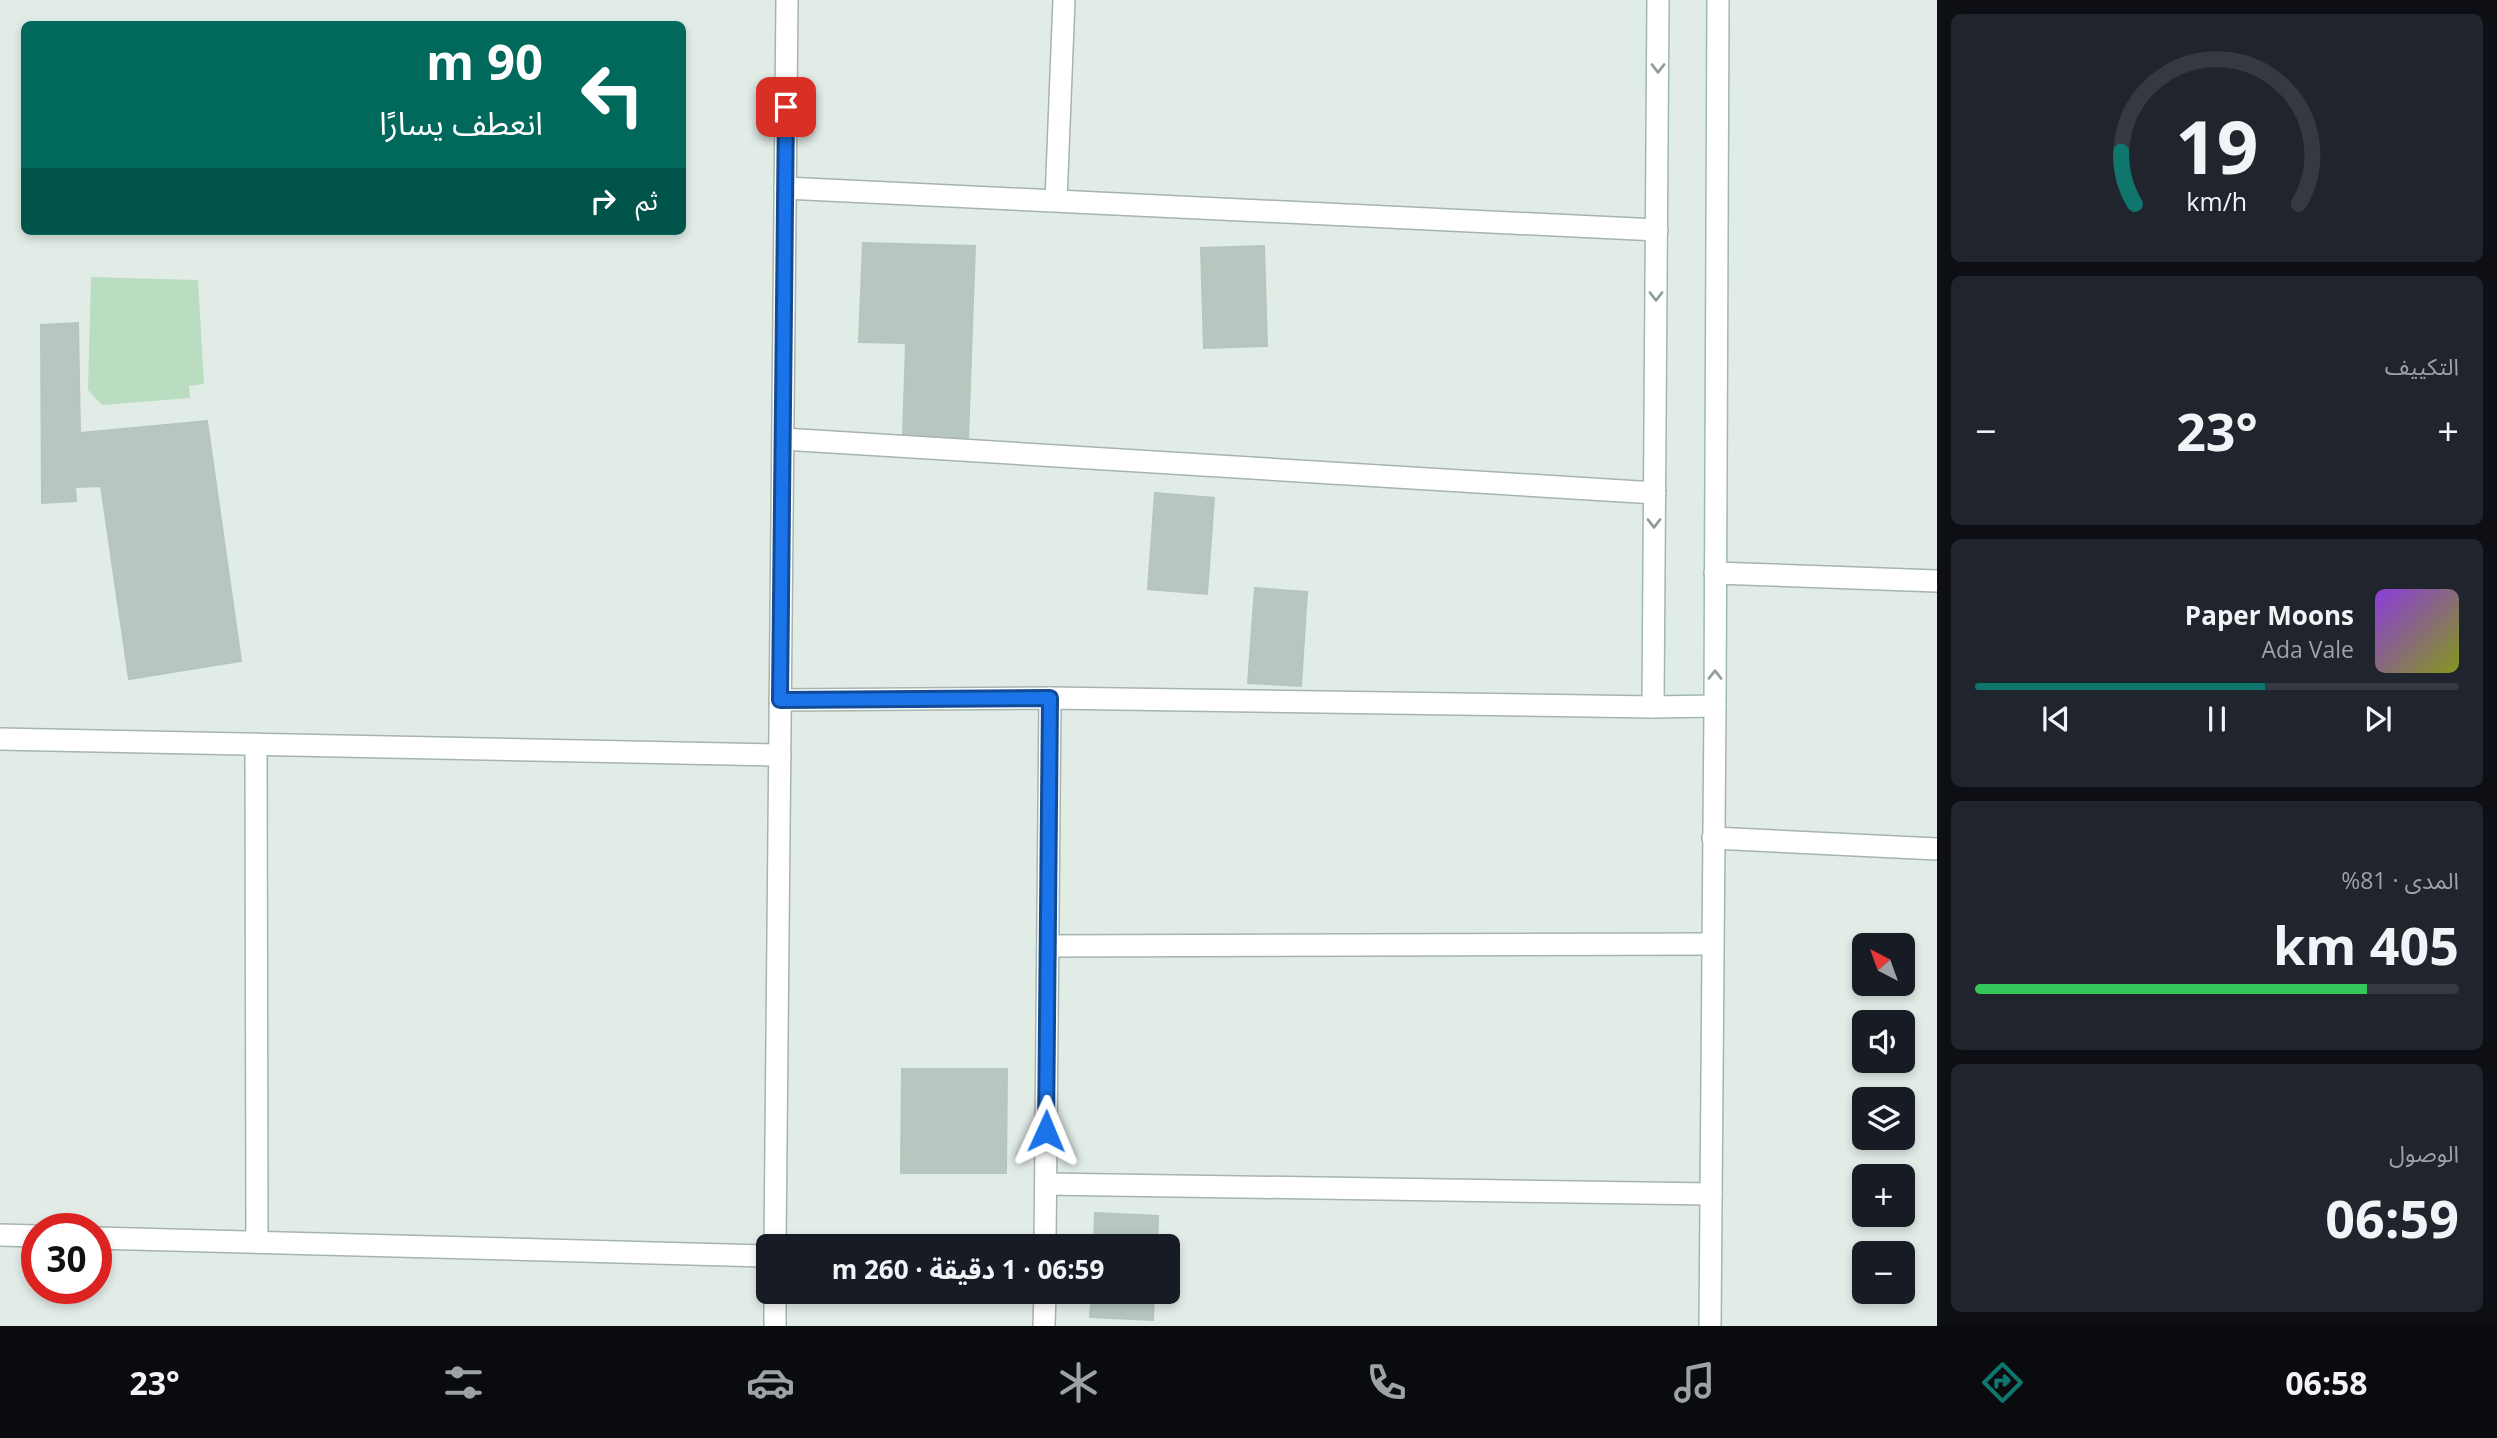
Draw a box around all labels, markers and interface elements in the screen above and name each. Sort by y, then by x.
text: 90 m [426,28,543,94]
icon: left [567,49,658,140]
one-way arrow [1650,63,1666,74]
pin [756,77,816,137]
icon: arrive [767,88,805,126]
text: 19 [2175,97,2259,196]
text: انعطف يسارًا [379,101,543,144]
icon: right [584,182,622,220]
text: ثم [636,182,658,218]
text: km/h [2187,184,2247,218]
one-way arrow [1648,291,1664,301]
text: التكييف [2385,350,2459,382]
text: 23° [2176,395,2258,466]
text: − [1975,404,1997,456]
text: + [2437,404,2459,456]
one-way arrow [1646,518,1662,529]
text: Paper Moons [2185,597,2354,633]
text: Ada Vale [2261,633,2354,665]
one-way arrow [1707,669,1723,680]
icon: previous [2037,700,2075,738]
icon: pause [2198,700,2236,738]
icon: next [2359,700,2397,738]
text: المدى · 81% [2341,864,2459,896]
text: 405 km [2273,909,2459,980]
north arrow [1852,933,1914,996]
map controls [1852,933,1915,1304]
button: sound [1852,1010,1915,1073]
button: layers [1852,1087,1915,1150]
position arrow [1009,1094,1083,1168]
text: الوصول [2389,1137,2459,1169]
button: + [1852,1164,1915,1227]
text: 06:59 [2325,1182,2459,1253]
speed limit sign: 30 [21,1213,112,1304]
button: − [1852,1241,1915,1304]
text: 06:59 · 1 دقيقة · 260 m [832,1251,1104,1287]
icon: filters [439,1358,488,1407]
icon: car [746,1358,795,1407]
icon: climate [1054,1358,1103,1407]
icon: phone [1362,1358,1411,1407]
icon: music [1670,1358,1719,1407]
icon: directions [1978,1358,2027,1407]
text: 23° [129,1361,180,1404]
text: 06:58 [2285,1361,2368,1404]

